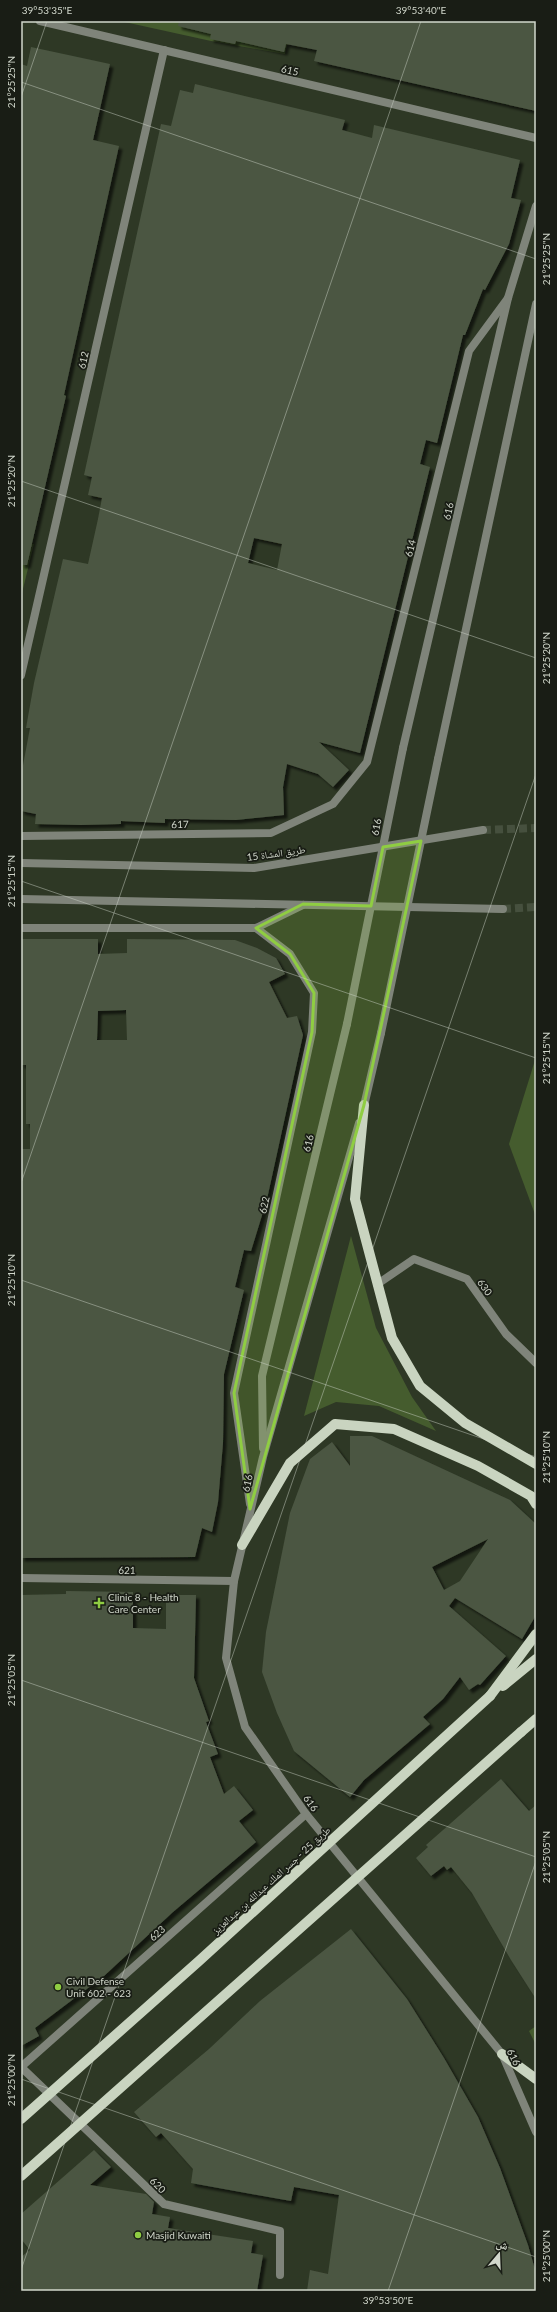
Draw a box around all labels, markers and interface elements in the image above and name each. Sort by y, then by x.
text: 39°53'35"E [22,4,72,16]
text: 39°53'40"E [396,4,446,16]
text: 21°25'25"N [5,56,17,108]
street label: 615 [280,62,300,78]
text: 21°25'25"N [540,233,552,285]
street label: 612 [75,350,91,370]
text: 21°25'20"N [5,455,17,507]
street label: 616 [440,501,456,521]
street label: 614 [402,538,418,558]
text: 21°25'20"N [540,632,552,684]
street label: 616 [368,817,384,837]
street label: 617 [171,818,189,830]
street label: طريق المشاة 15 [246,843,307,864]
text: 21°25'15"N [5,855,17,907]
text: 21°25'15"N [540,1032,552,1084]
street label: 616 [300,1133,316,1153]
street label: 622 [256,1195,272,1215]
text: 21°25'10"N [5,1254,17,1306]
street label: 630 [475,1276,495,1298]
text: 21°25'10"N [540,1431,552,1483]
street label: 616 [239,1473,255,1493]
street label: 621 [118,1564,136,1576]
place label: Clinic 8 - Health Care Center [108,1591,179,1615]
marker: Clinic 8 - Health Care Center [93,1597,105,1609]
text: 21°25'05"N [5,1654,17,1706]
street label: 616 [301,1792,321,1814]
street label: طريق 25 - جسر الملك عبدالله بن عبدالعزيز [209,1823,334,1938]
text: 21°25'05"N [540,1831,552,1883]
street label: 623 [147,1923,168,1943]
place label: Civil Defense Unit 602 - 623 [66,1975,131,1999]
marker: Civil Defense Unit 602 - 623 [53,1982,63,1992]
street label: 616 [505,2047,523,2068]
text: 21°25'00"N [5,2054,17,2106]
street label: 620 [148,2175,169,2195]
place label: Masjid Kuwaiti [146,2229,211,2241]
marker: Masjid Kuwaiti [133,2230,143,2240]
text: 21°25'00"N [540,2230,552,2282]
north arrow [479,2234,519,2274]
text: ش [494,2236,510,2254]
text: 39°53'50"E [363,2294,413,2306]

